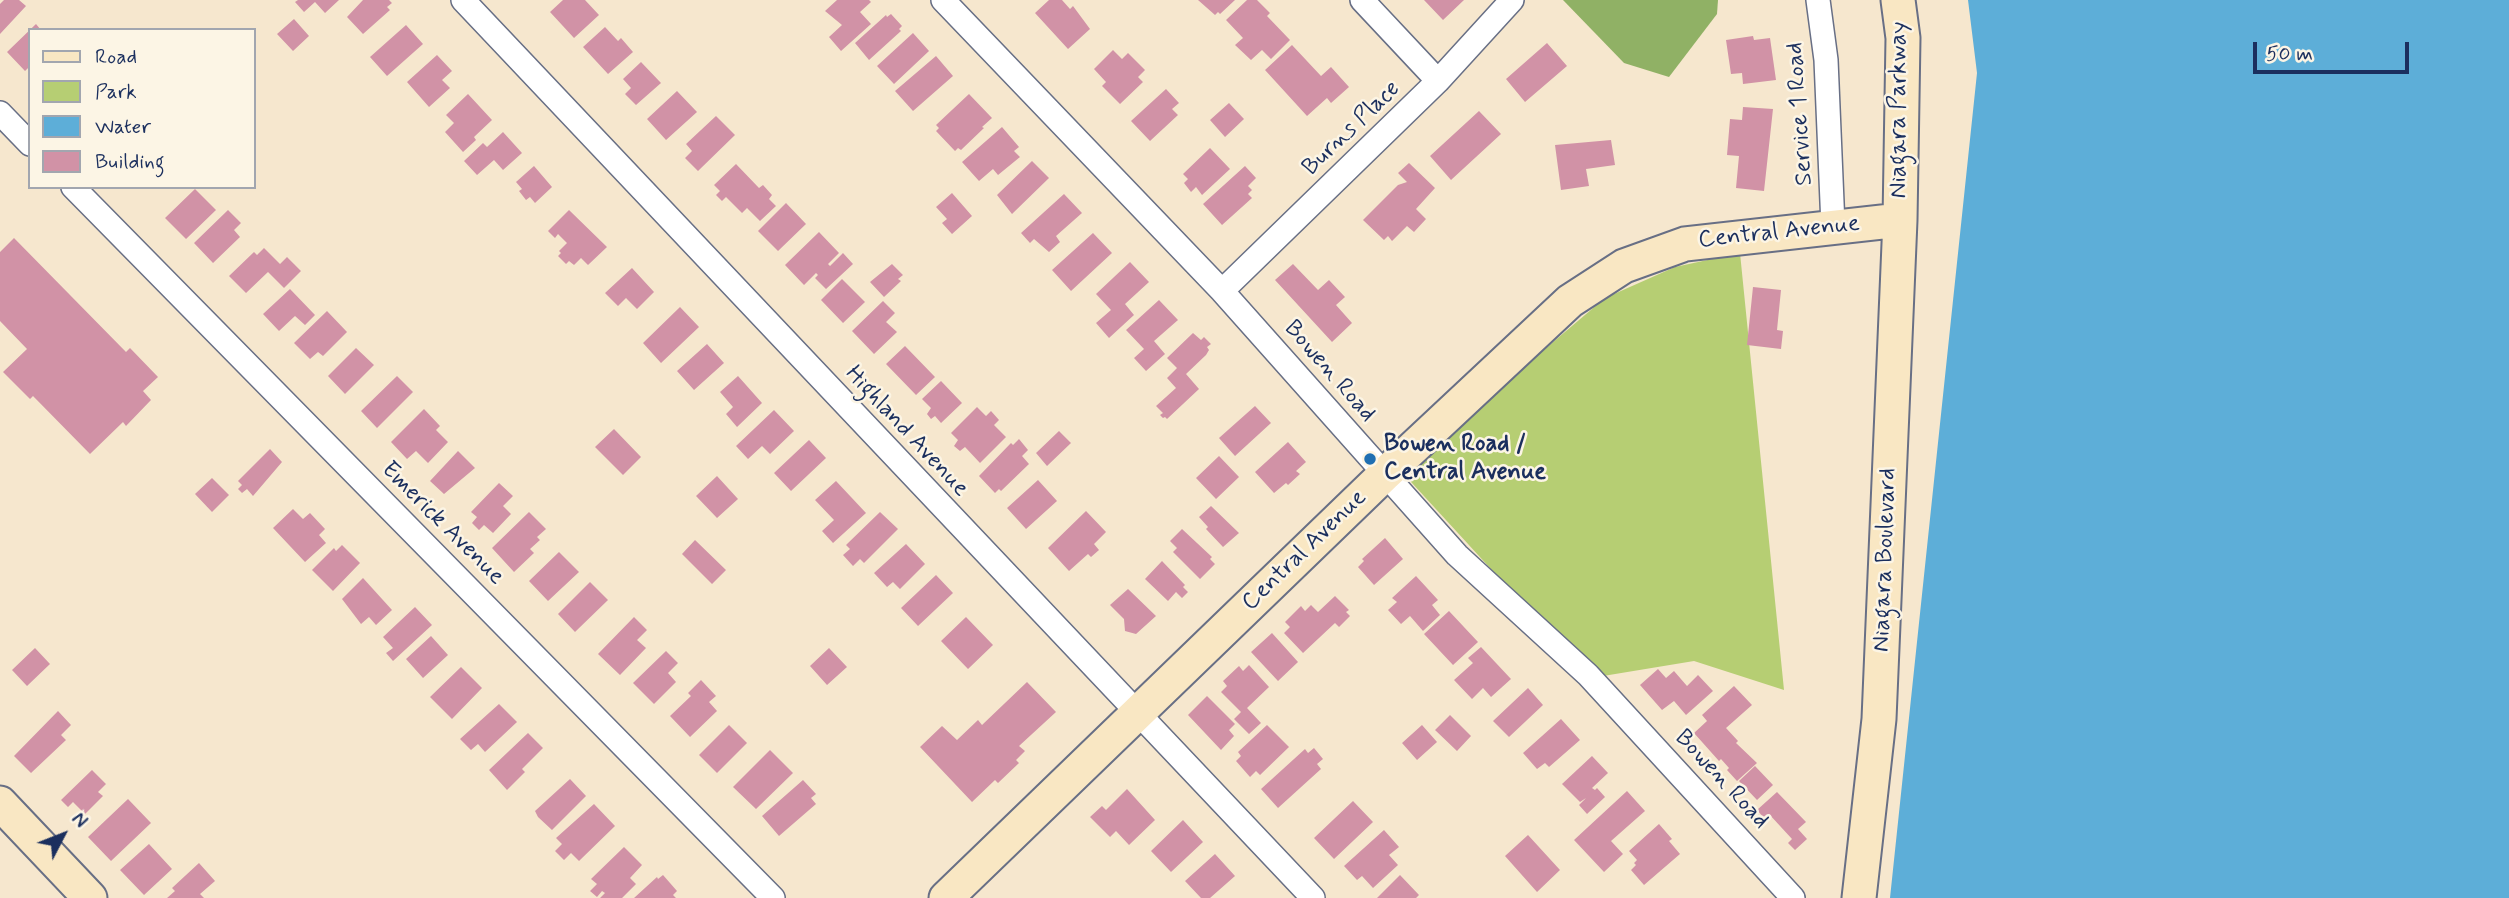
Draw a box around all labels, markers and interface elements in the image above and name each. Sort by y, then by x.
street label: Niagara Parkway [1886,21,1914,199]
legend [28,28,256,189]
scale bar [2257,28,2413,72]
text: 50 m [2266,40,2313,68]
street label: Service 1 Road [1782,41,1820,187]
text: Road [95,43,137,71]
street label: Burns Place [1297,75,1407,183]
text: Park [95,78,137,106]
text: Water [95,113,151,141]
text: Building [95,148,165,176]
street label: Central Avenue [1697,210,1861,256]
street label: Bowen Road [1277,315,1381,429]
street label: Highland Avenue [838,361,974,503]
place label: Bowen Road / Central Avenue [1384,431,1546,487]
marker: Bowen Road / Central Avenue [1362,451,1378,467]
street label: Emerick Avenue [374,456,510,592]
street label: Niagara Boulevard [1868,468,1904,652]
street label: Central Avenue [1237,484,1373,618]
street label: Bowen Road [1668,724,1774,836]
north arrow [28,800,98,870]
text: N [65,808,93,834]

